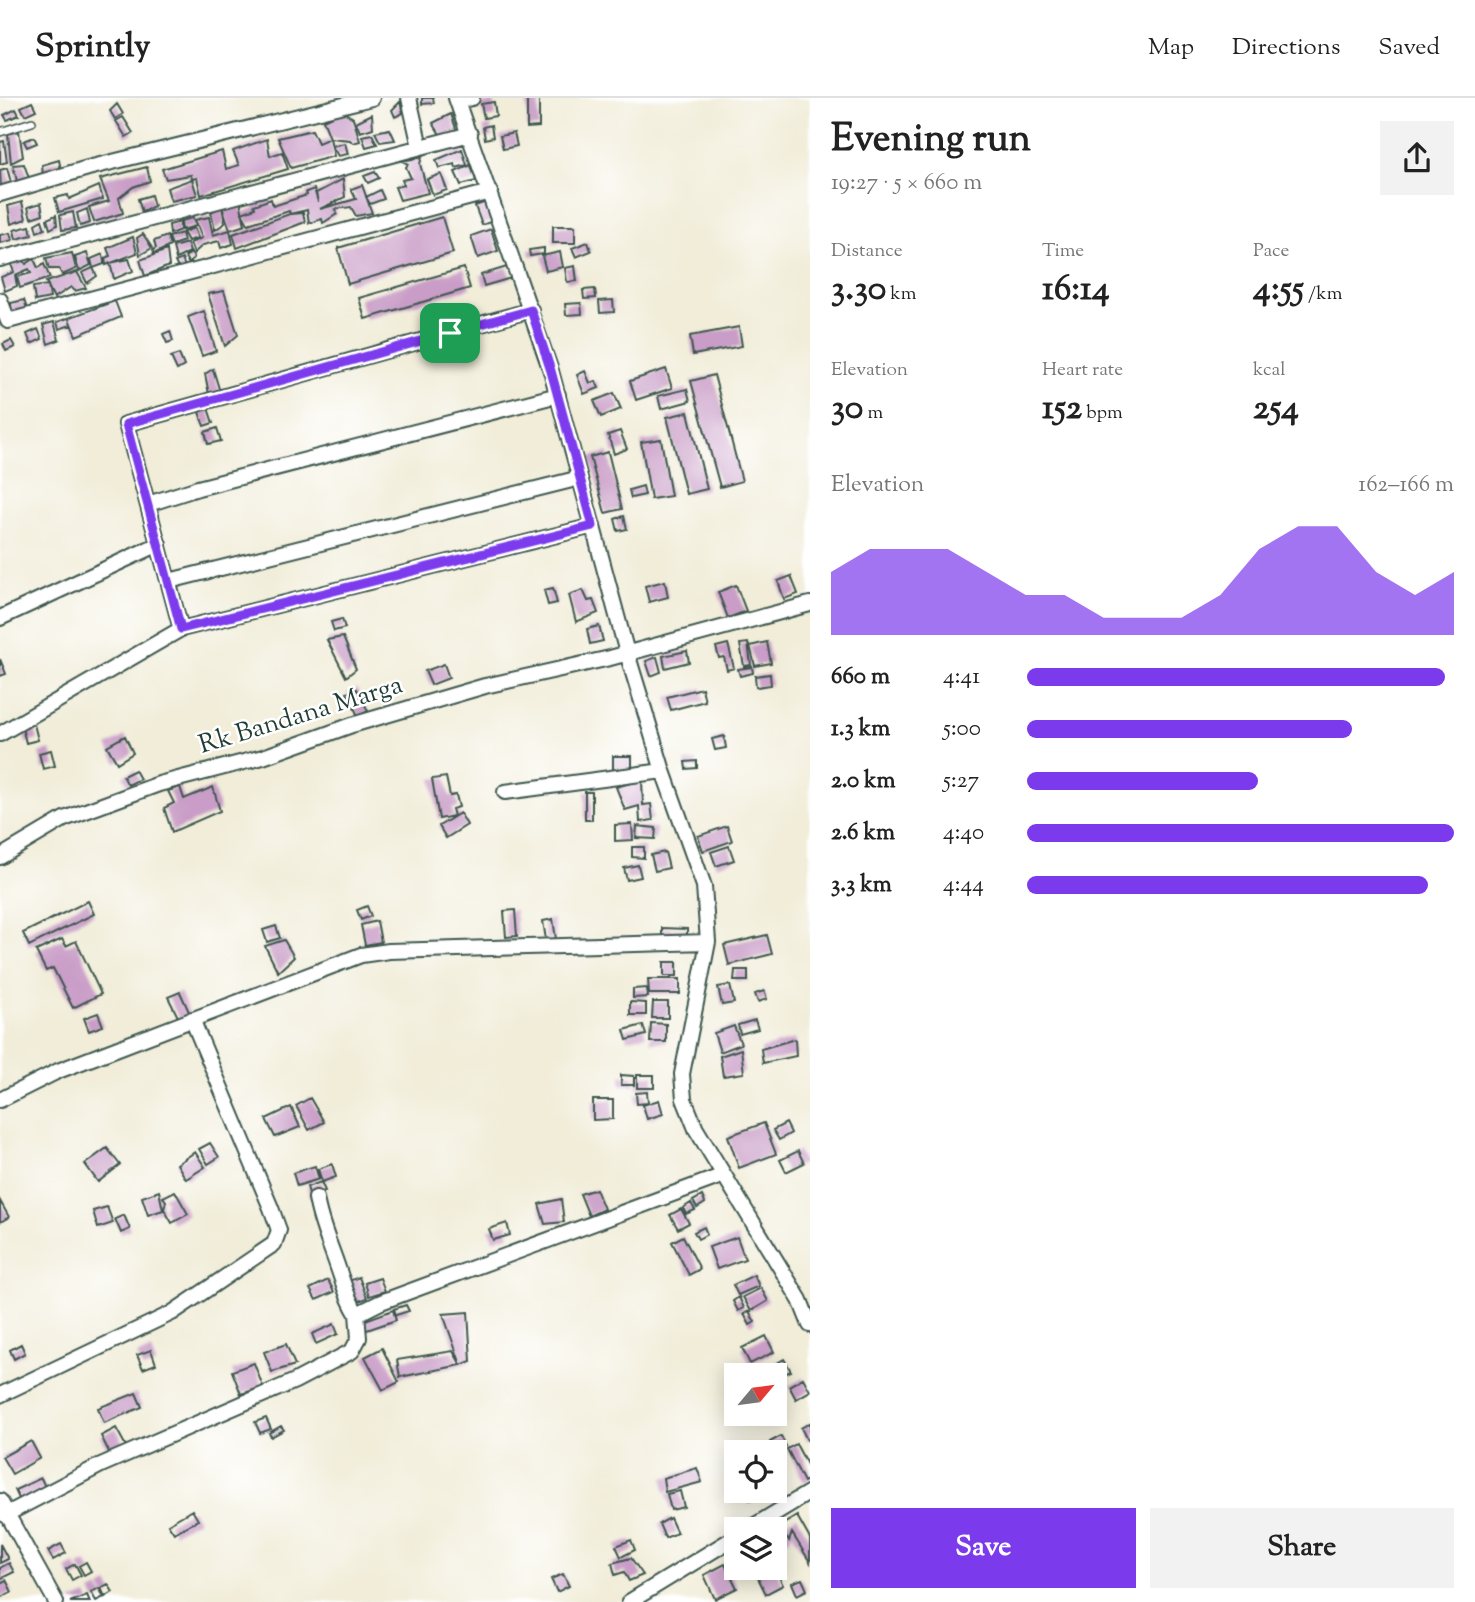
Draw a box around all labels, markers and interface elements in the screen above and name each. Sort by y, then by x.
text: Sprintly [35,24,151,72]
text: Map [1148,31,1194,65]
text: Directions [1232,31,1340,65]
text: Saved [1378,31,1440,65]
text: Evening run [831,114,1031,168]
button: share [1380,121,1454,195]
text: 19:27 · 5 × 660 m [831,167,982,200]
text: Distance [831,238,903,265]
text: Time [1042,238,1084,265]
text: Pace [1253,238,1289,265]
text: 3.30 [831,265,886,316]
text: 16:14 [1042,265,1110,316]
text: 4:55 [1253,265,1304,316]
text: km [886,281,916,308]
text: /km [1304,281,1342,308]
pin [420,303,480,363]
icon: arrive [431,314,469,352]
text: Elevation [831,357,908,384]
text: Heart rate [1042,357,1123,384]
text: kcal [1253,357,1286,384]
text: 30 [831,384,863,435]
text: 152 [1042,384,1082,435]
text: 254 [1253,384,1299,435]
text: m [863,400,883,427]
text: bpm [1082,400,1123,427]
text: Elevation [831,469,924,502]
text: 162–166 m [1358,469,1454,502]
text: 660 m [831,661,890,694]
text: 4:41 [943,661,980,694]
street label: Rk Bandana Marga [195,667,407,765]
text: 1.3 km [831,713,890,746]
text: 5:00 [943,713,981,746]
text: 2.0 km [831,765,896,798]
text: 5:27 [943,765,979,798]
text: 2.6 km [831,817,895,850]
text: 4:40 [943,817,984,850]
text: 3.3 km [831,869,892,902]
text: 4:44 [943,869,984,902]
north arrow [724,1363,788,1426]
map controls [724,1363,787,1580]
button: locate [724,1440,787,1503]
button: Save [831,1508,1136,1588]
button: Share [1150,1508,1454,1588]
button: layers [724,1517,787,1580]

